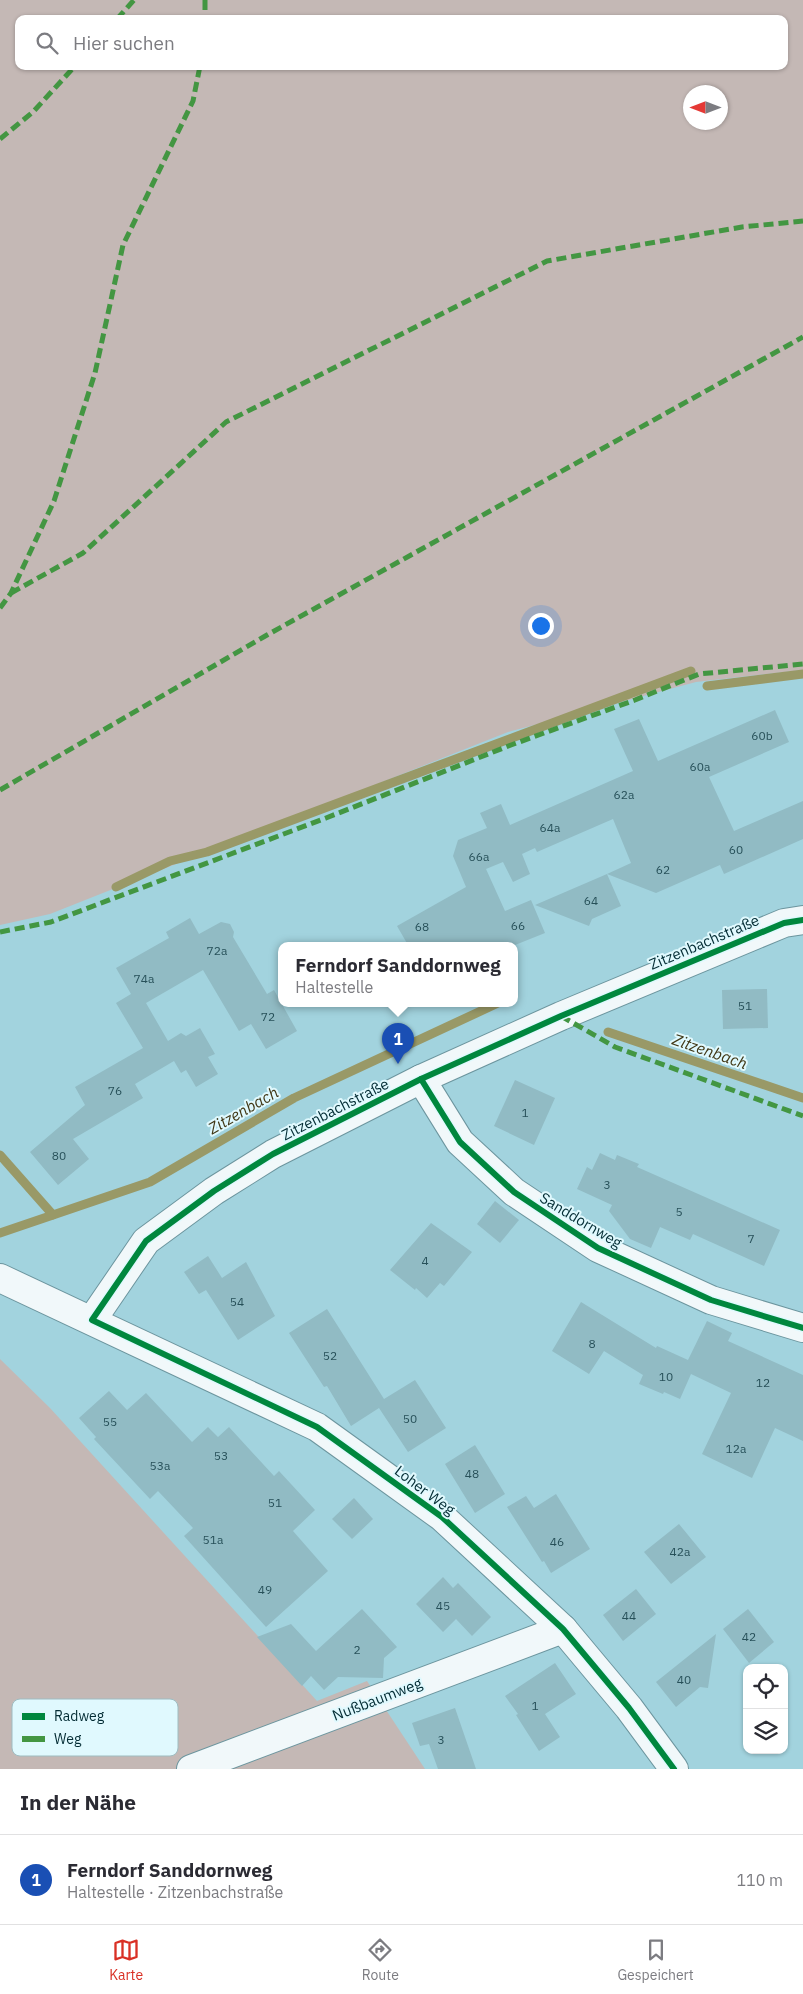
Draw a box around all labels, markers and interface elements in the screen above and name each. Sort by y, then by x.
search box [15,15,788,70]
icon: search [33,29,61,57]
text: Hier suchen [73,31,175,55]
north arrow [683,85,728,130]
your location [528,613,554,639]
house number: 60b [751,728,773,743]
house number: 60a [690,759,711,774]
house number: 62a [614,787,635,802]
house number: 64a [540,820,561,835]
house number: 60 [729,842,743,857]
house number: 66a [469,849,490,864]
house number: 62 [656,862,670,877]
house number: 64 [584,893,598,908]
street label: Zitzenbachstraße [646,910,762,974]
house number: 66 [511,918,525,933]
house number: 68 [415,919,429,934]
popup [278,942,518,1007]
house number: 72a [207,943,228,958]
text: Ferndorf Sanddornweg [295,953,501,977]
house number: 74a [134,971,155,986]
text: Haltestelle [295,977,373,997]
house number: 51 [738,998,752,1013]
house number: 72 [261,1009,275,1024]
pin: 1 [382,1023,414,1064]
water label: Zitzenbach [669,1029,750,1073]
street label: Zitzenbachstraße [278,1074,392,1144]
water label: Zitzenbach [203,1082,282,1139]
house number: 76 [108,1083,122,1098]
house number: 1 [521,1105,529,1120]
house number: 80 [52,1148,66,1163]
house number: 3 [603,1177,611,1192]
street label: Sanddornweg [536,1188,626,1252]
house number: 5 [675,1204,683,1219]
house number: 7 [747,1231,755,1246]
house number: 4 [421,1253,429,1268]
house number: 54 [230,1294,244,1309]
house number: 8 [588,1336,596,1351]
house number: 52 [323,1348,337,1363]
house number: 10 [659,1369,673,1384]
house number: 12 [756,1375,770,1390]
house number: 50 [403,1411,417,1426]
house number: 55 [103,1414,117,1429]
house number: 12a [726,1441,747,1456]
house number: 53 [214,1448,228,1463]
house number: 53a [150,1458,171,1473]
street label: Loher Weg [391,1461,459,1519]
house number: 48 [465,1466,479,1481]
house number: 51 [268,1495,282,1510]
house number: 51a [203,1532,224,1547]
house number: 46 [550,1534,564,1549]
house number: 42a [670,1544,691,1559]
house number: 49 [258,1582,272,1597]
house number: 45 [436,1598,450,1613]
house number: 44 [622,1608,636,1623]
house number: 42 [742,1629,756,1644]
house number: 2 [353,1642,361,1657]
map controls [743,1664,788,1754]
button: locate [743,1664,788,1709]
house number: 40 [677,1672,691,1687]
street label: Nußbaumweg [329,1673,425,1725]
house number: 1 [531,1698,539,1713]
legend [12,1699,178,1756]
text: Radweg [54,1707,105,1725]
button: layers [743,1709,788,1754]
text: Weg [54,1730,82,1748]
house number: 3 [437,1732,445,1747]
text: In der Nähe [20,1788,136,1816]
text: Ferndorf Sanddornweg [67,1858,272,1882]
text: 1 [31,1870,41,1890]
text: 110 m [736,1870,783,1890]
text: Haltestelle · Zitzenbachstraße [67,1882,283,1902]
tab: Karte [109,1936,143,1984]
tab: Route [362,1936,399,1984]
tab: Gespeichert [617,1936,694,1984]

